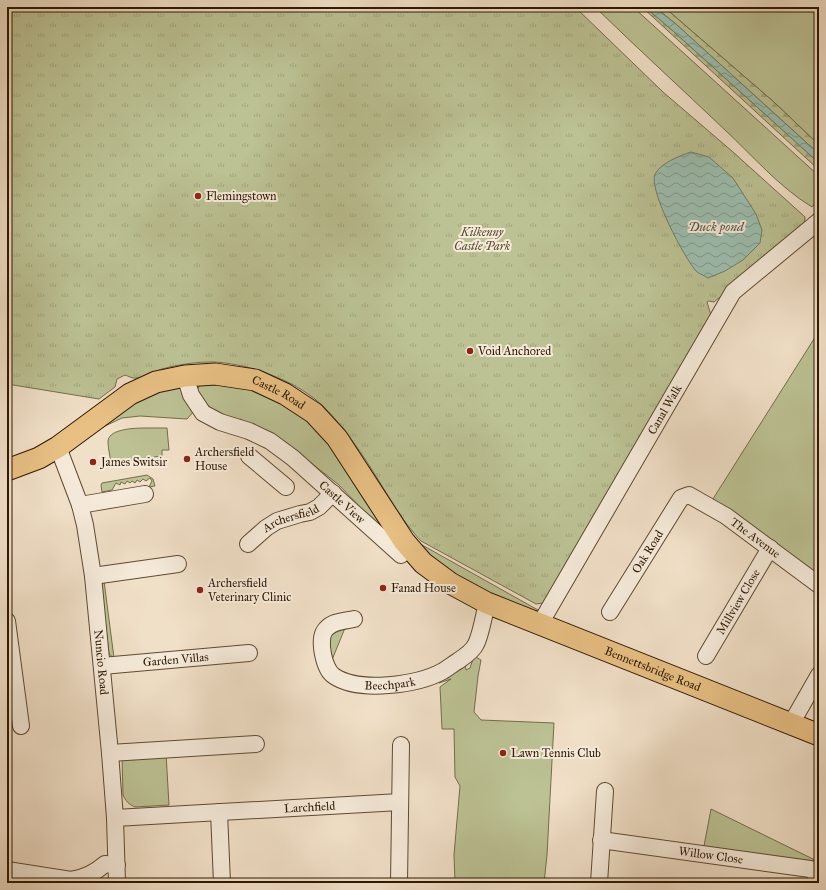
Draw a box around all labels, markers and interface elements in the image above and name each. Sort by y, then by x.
place label: Flemingstown [206,189,277,204]
marker: Flemingstown [193,191,203,201]
water label: Duck pond [688,219,745,235]
park label: Kilkenny Castle Park [454,225,511,253]
place label: Void Anchored [477,344,551,358]
marker: Void Anchored [465,346,475,356]
street label: Castle Road [250,373,308,412]
street label: Canal Walk [645,382,685,437]
place label: Archersfield House [194,445,254,473]
marker: Archersfield House [182,454,192,464]
place label: James Switsir [99,455,167,470]
marker: James Switsir [88,457,98,467]
street label: Castle View [316,478,368,526]
street label: Archersfield [259,501,322,536]
street label: The Avenue [728,515,783,561]
street label: Oak Road [629,528,666,576]
street label: Millview Close [713,567,763,637]
place label: Archersfield Veterinary Clinic [207,576,291,604]
place label: Fanad House [391,581,456,595]
marker: Fanad House [378,583,388,593]
marker: Archersfield Veterinary Clinic [195,585,205,595]
street label: Nuncio Road [91,629,111,696]
street label: Bennettsbridge Road [603,644,703,694]
street label: Garden Villas [142,650,209,669]
street label: Beechpark [364,674,417,693]
place label: Lawn Tennis Club [511,746,601,760]
marker: Lawn Tennis Club [498,748,508,758]
street label: Larchfield [284,799,336,815]
street label: Willow Close [678,844,744,867]

